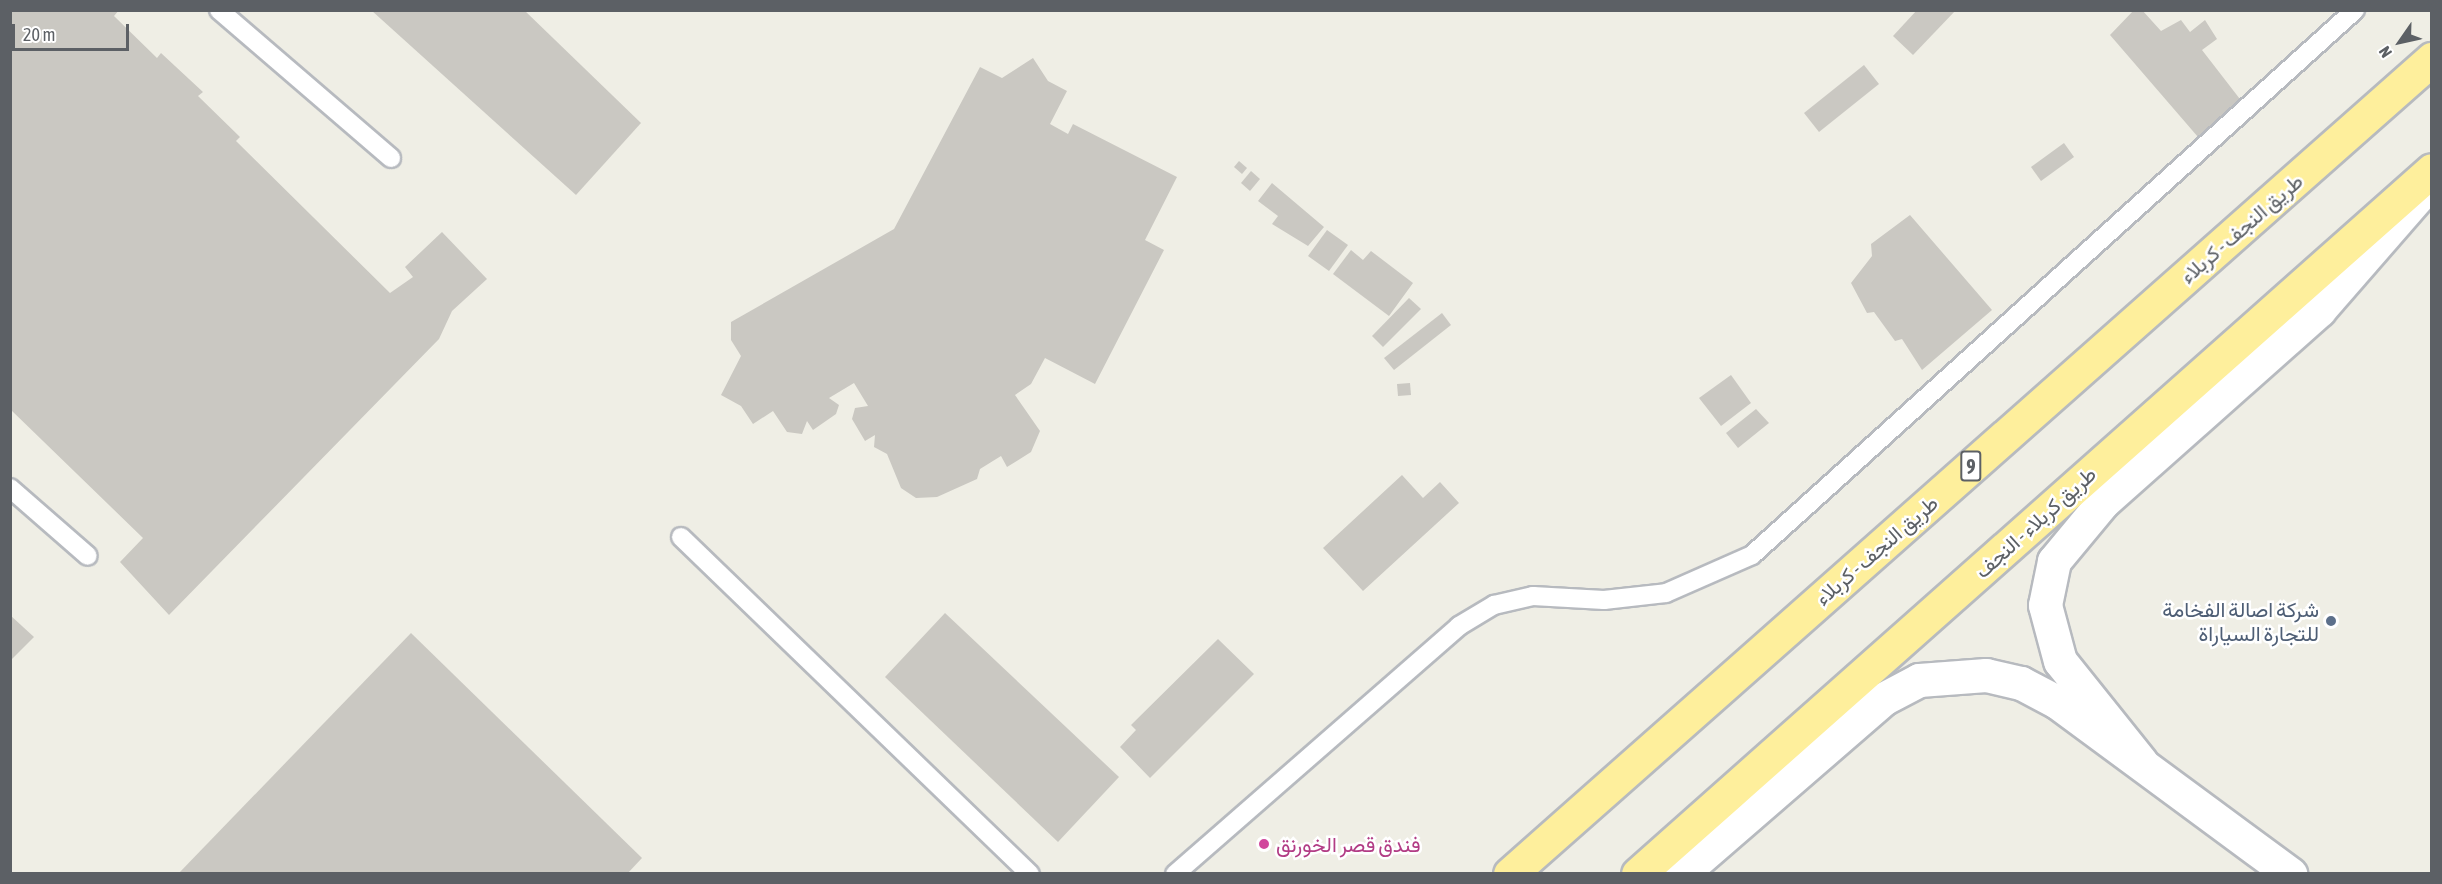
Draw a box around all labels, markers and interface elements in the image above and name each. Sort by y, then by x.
scale bar [15,12,132,50]
north arrow [2370,12,2430,72]
text: 20 m [23,24,55,45]
text: N [2375,43,2395,61]
street label: طريق النجف - کربلاء [2174,168,2308,288]
road number: 9 [1959,449,1983,483]
street label: طريق کربلاء - النجف [1969,461,2101,583]
street label: طريق النجف - کربلاء [1809,490,1943,610]
place label: شركة اصالة الفخامة للتجارة السياراة [2162,596,2319,646]
marker: شركة اصالة الفخامة للتجارة السياراة [2324,614,2338,628]
place label: فندق قصر الخورنق [1276,831,1421,857]
marker: فندق قصر الخورنق [1257,837,1271,851]

